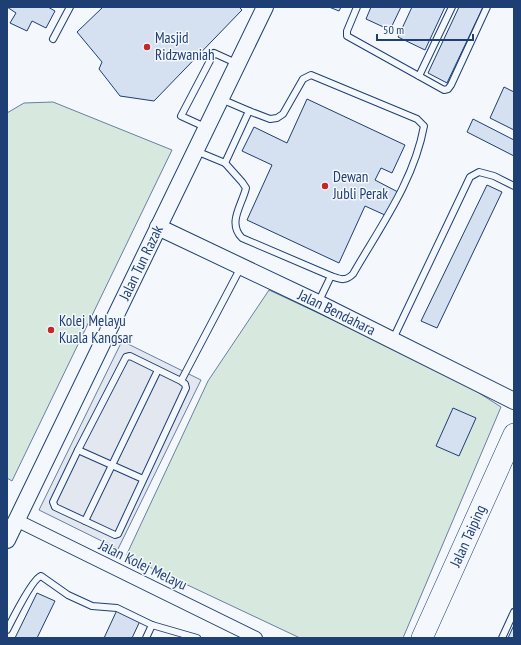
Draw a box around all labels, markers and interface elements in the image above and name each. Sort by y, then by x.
scale bar [377,16,473,42]
text: 50 m [383,22,404,37]
place label: Masjid Ridzwaniah [155,28,215,64]
marker: Masjid Ridzwaniah [142,42,152,52]
place label: Dewan Jubli Perak [332,167,388,203]
marker: Dewan Jubli Perak [320,181,330,191]
street label: Jalan Tun Razak [114,222,167,304]
street label: Jalan Bendahara [294,284,379,339]
place label: Kolej Melayu Kuala Kangsar [59,311,133,347]
marker: Kolej Melayu Kuala Kangsar [46,325,56,335]
street label: Jalan Taiping [445,502,490,571]
street label: Jalan Kolej Melayu [95,535,190,594]

